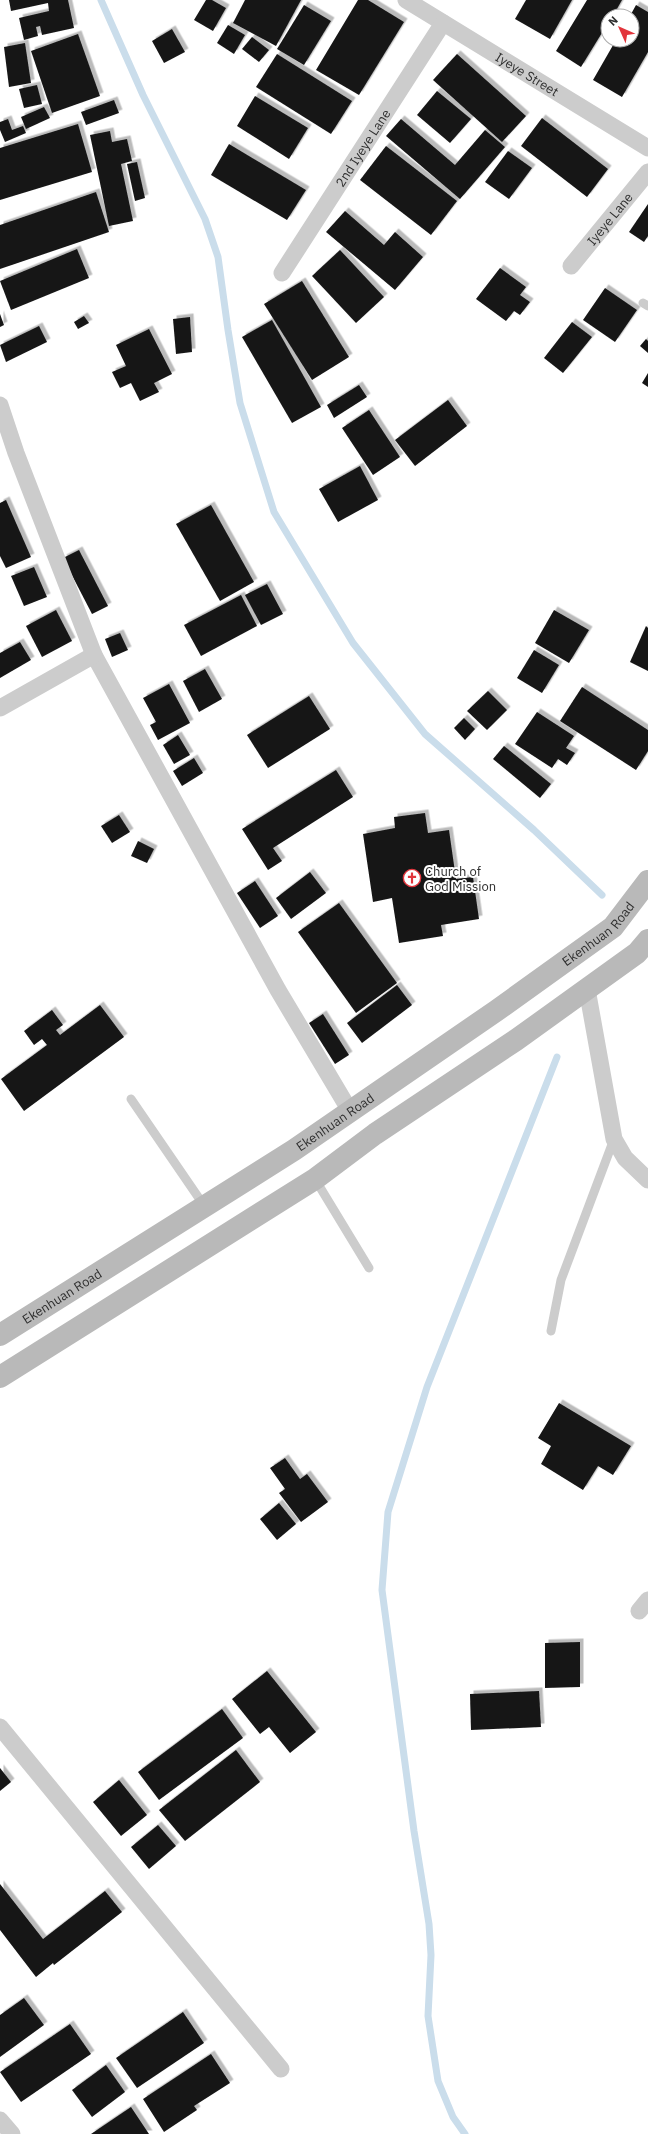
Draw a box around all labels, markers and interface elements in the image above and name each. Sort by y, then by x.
north arrow [600,8,640,48]
text: N [605,13,621,29]
street label: Iyeye Street [492,49,562,100]
street label: 2nd Iyeye Lane [332,106,394,190]
street label: Iyeye Lane [583,189,637,249]
place label: Church of God Mission [425,863,496,895]
church icon: Church of God Mission [402,868,422,888]
street label: Ekenhuan Road [559,898,638,970]
street label: Ekenhuan Road [293,1090,377,1155]
street label: Ekenhuan Road [19,1265,105,1328]

